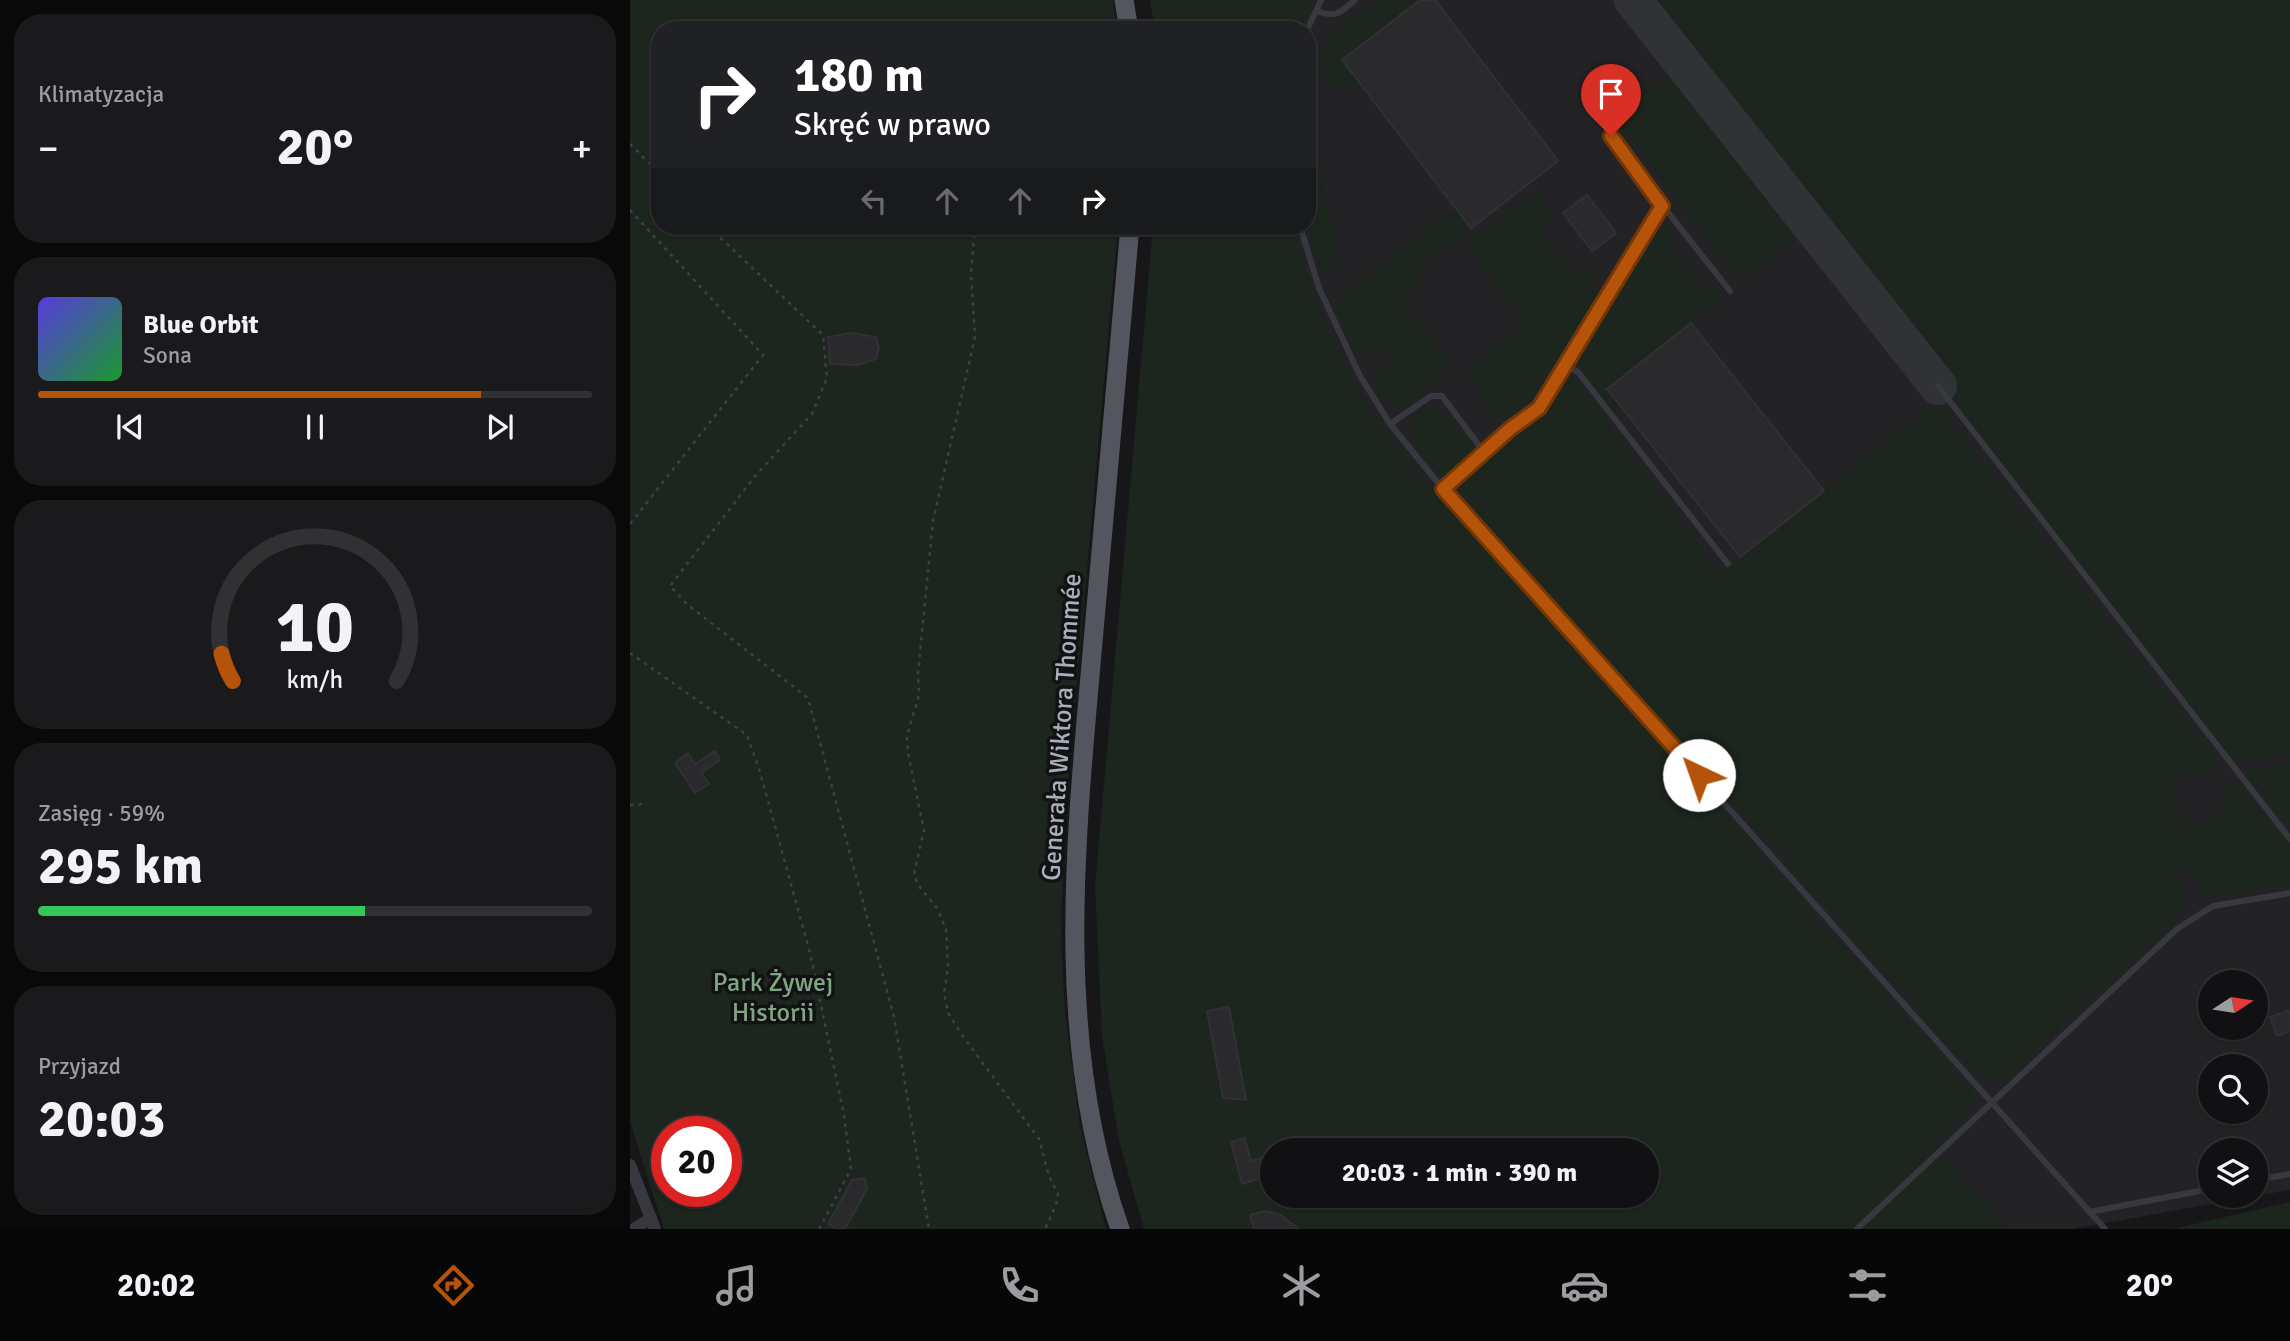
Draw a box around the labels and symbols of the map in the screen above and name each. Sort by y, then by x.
pin [1581,64,1641,136]
street label: Generała Wiktora Thommée [1035,572,1089,882]
position arrow [1662,738,1736,812]
park label: Park Żywej Historii [713,967,833,1029]
north arrow [2198,970,2268,1040]
speed limit sign: 20 [651,1116,742,1207]

